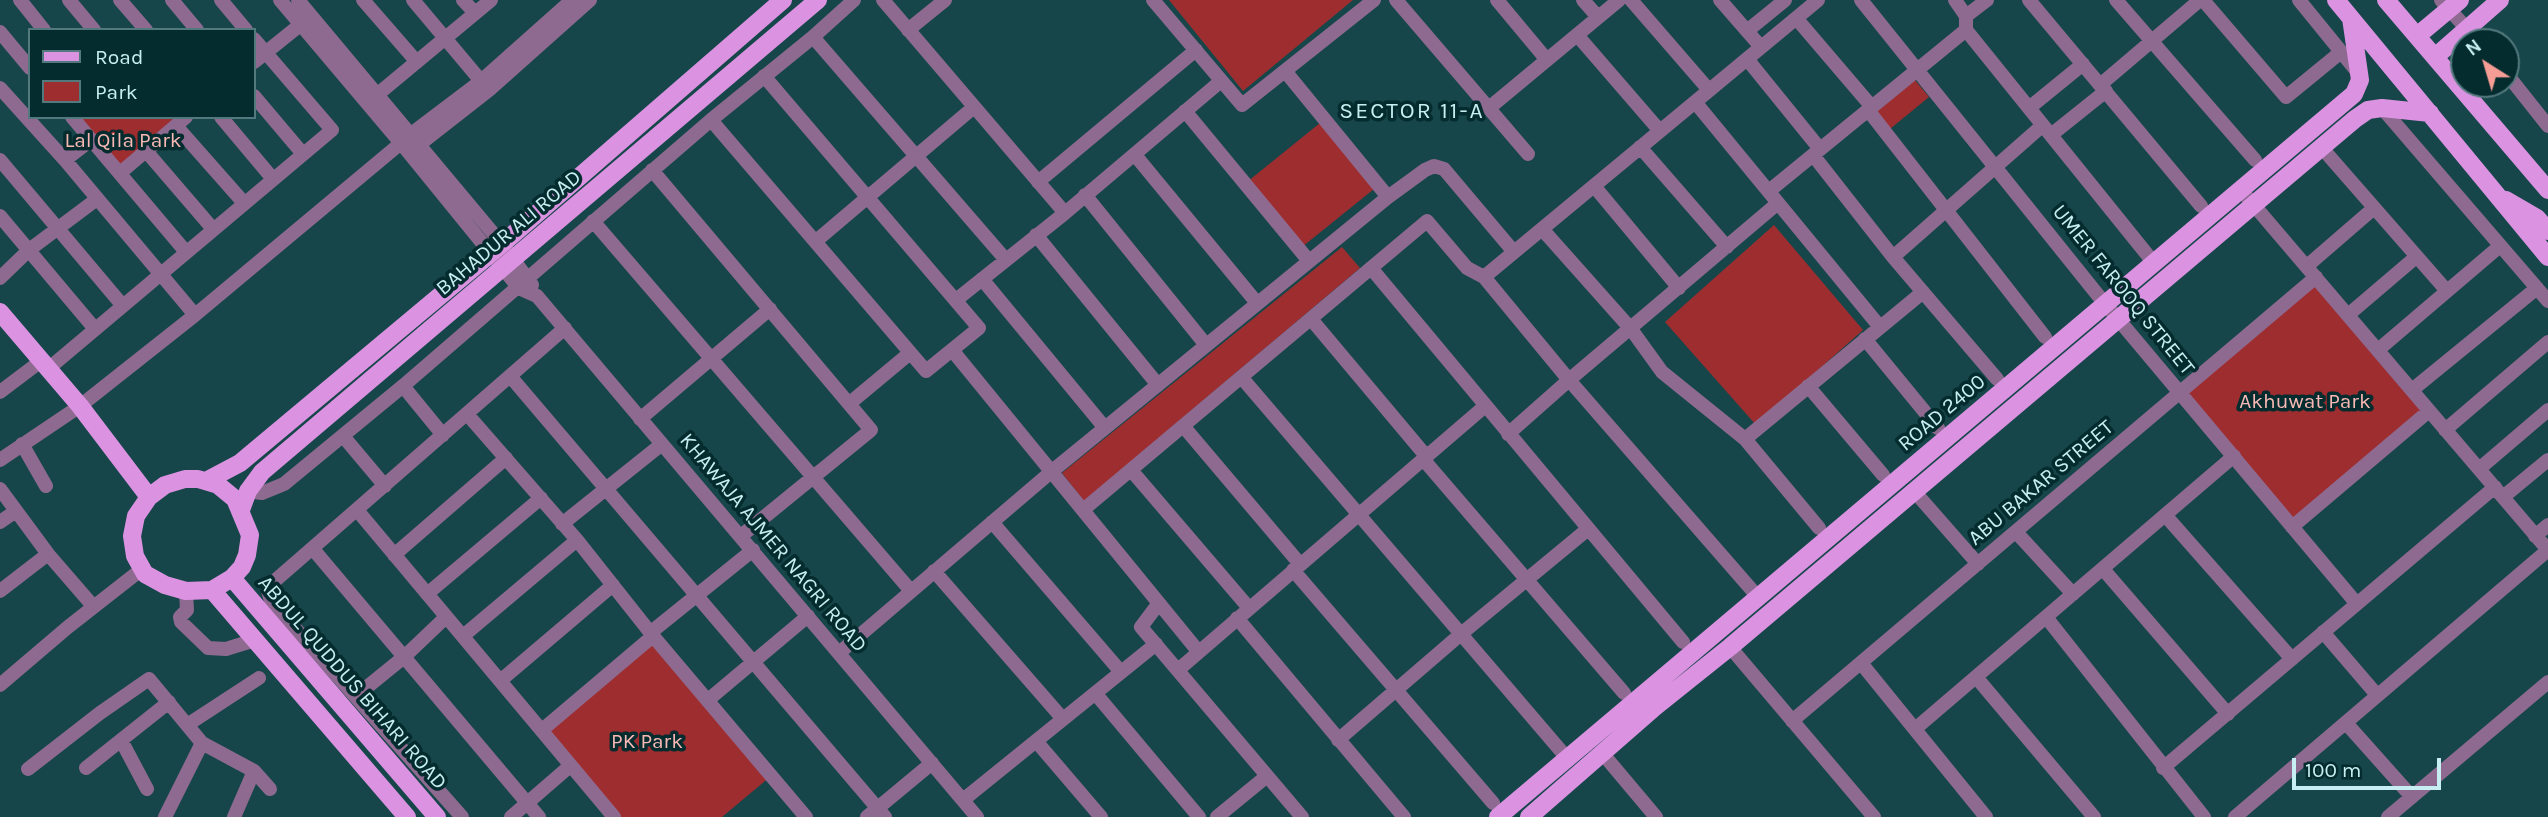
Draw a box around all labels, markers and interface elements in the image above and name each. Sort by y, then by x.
legend [28,28,256,119]
north arrow [2450,28,2520,98]
text: N [2462,35,2486,61]
text: Road [95,45,143,69]
text: Park [95,80,138,104]
district label: SECTOR 11-A [1341,97,1483,125]
park label: Lal Qila Park [64,128,182,154]
street label: BAHADUR ALI ROAD [431,165,587,301]
street label: UMER FAROOQ STREET [2047,200,2199,380]
street label: ROAD 2400 [1893,369,1991,457]
park label: Akhuwat Park [2239,389,2371,415]
street label: ABU BAKAR STREET [1963,415,2119,551]
street label: KHAWAJA AJMER NAGRI ROAD [674,428,872,658]
street label: ABDUL QUDDUS BIHARI ROAD [252,571,452,795]
park label: PK Park [611,729,683,755]
scale bar [2296,744,2445,788]
text: 100 m [2305,758,2362,782]

